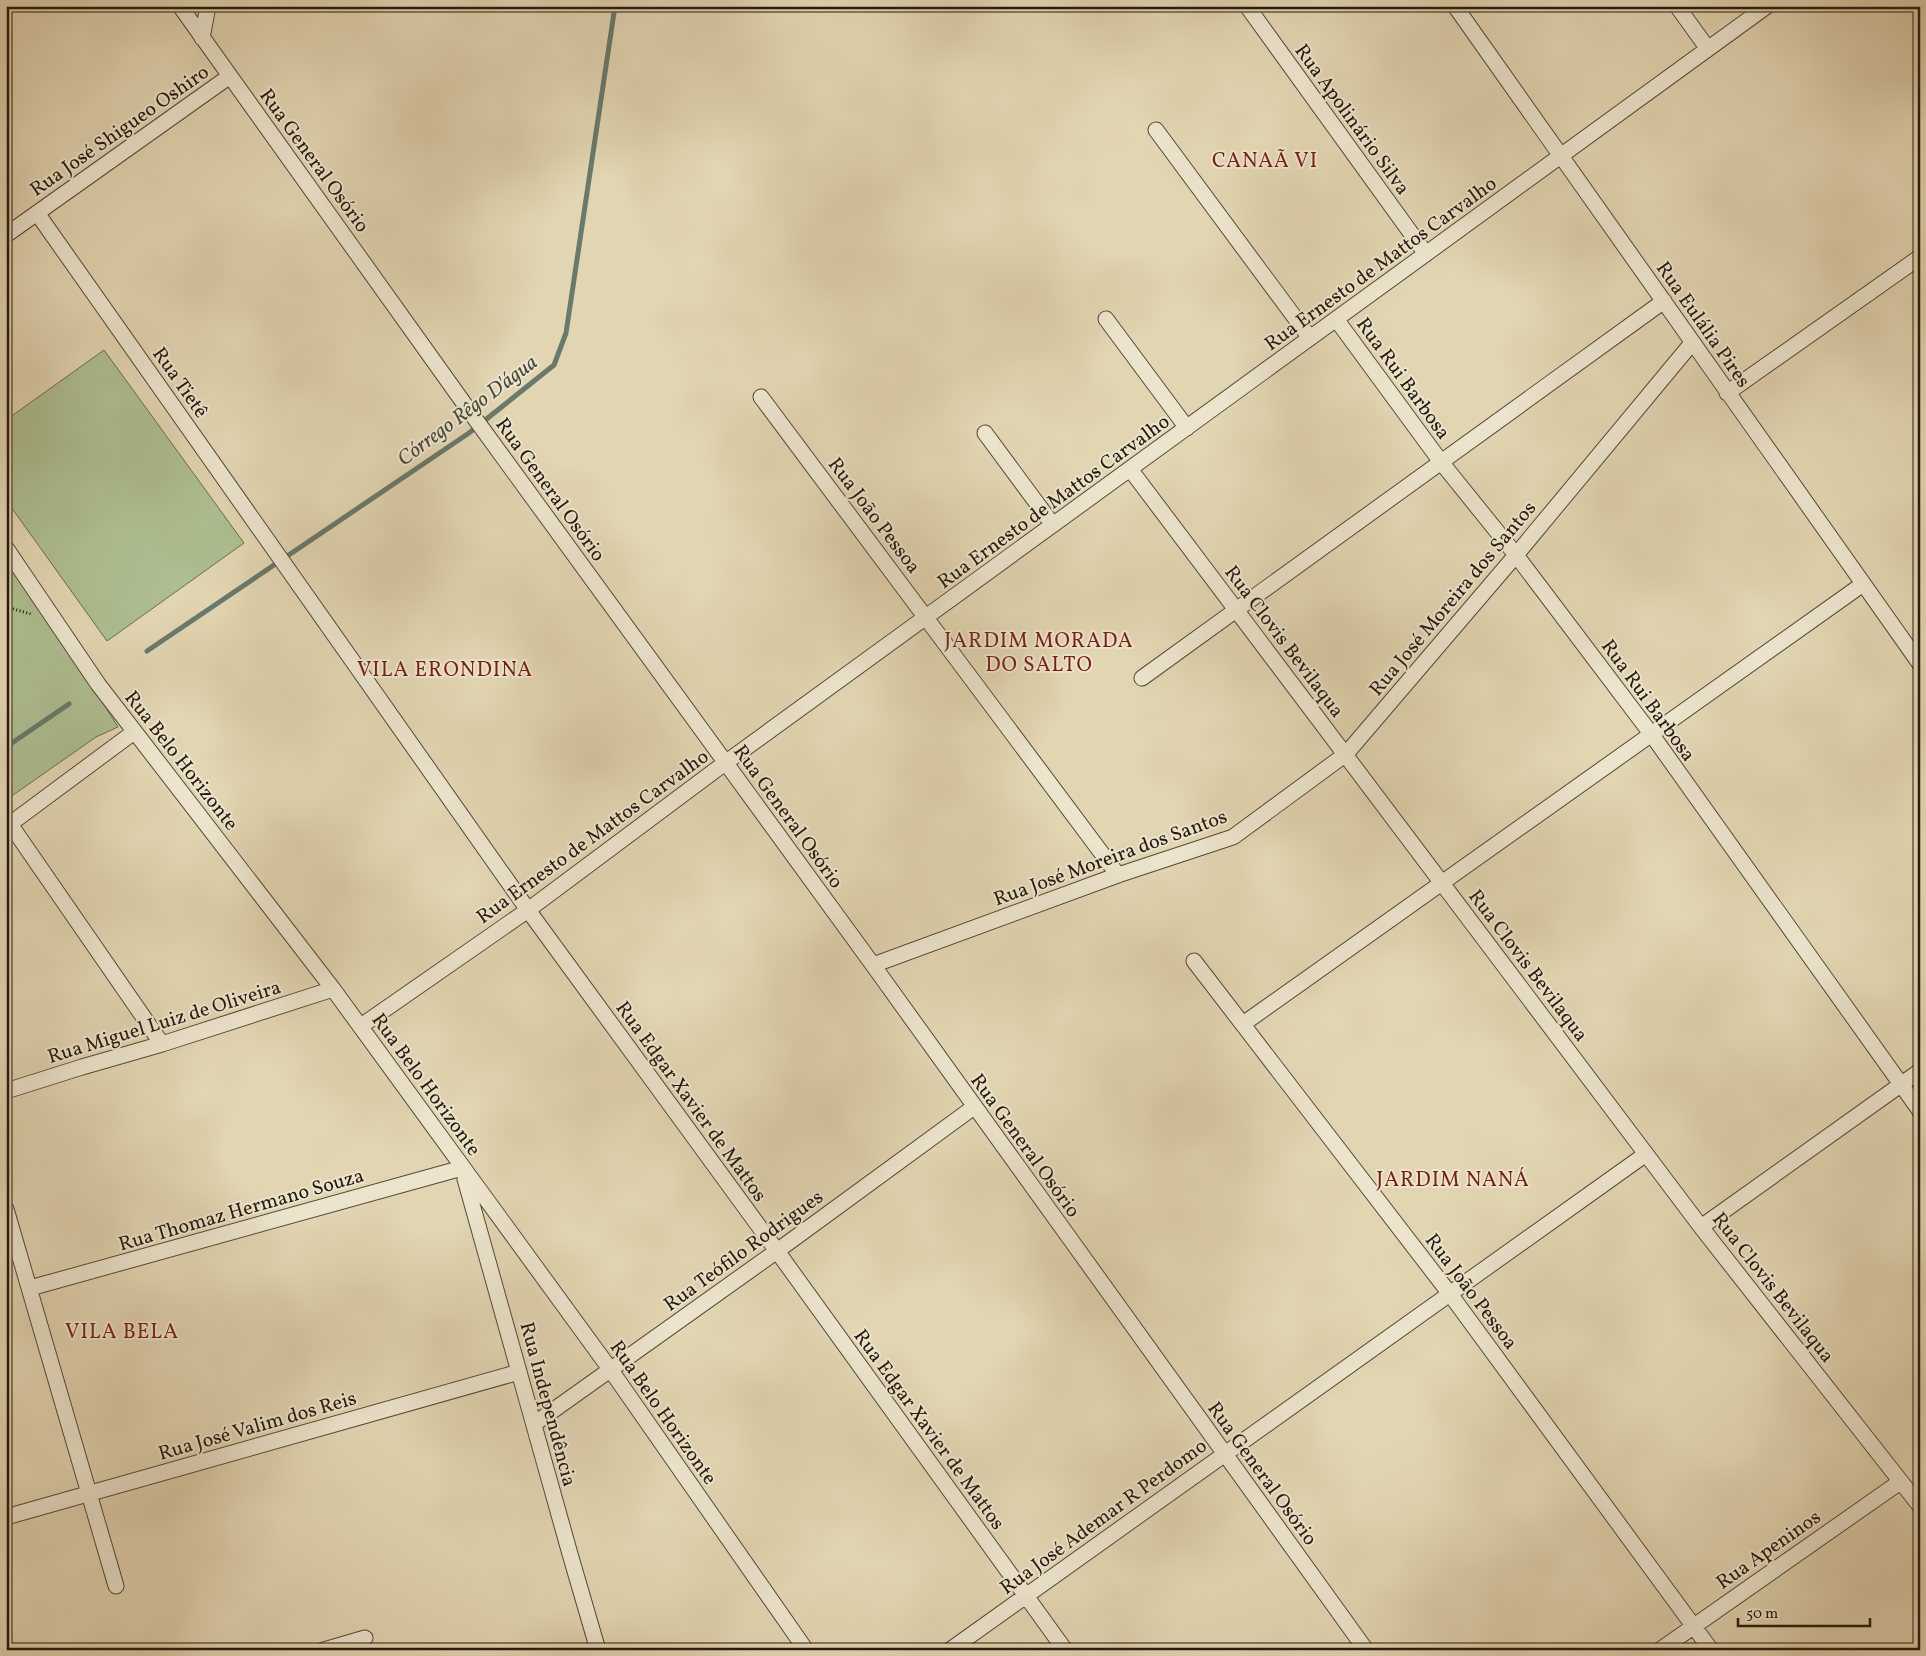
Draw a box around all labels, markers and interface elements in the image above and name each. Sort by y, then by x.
street label: Rua Apolinário Silva [1287,39,1416,201]
street label: Rua José Shigueo Oshiro [25,59,215,204]
street label: Rua General Osório [252,84,375,239]
district label: CANAÃ VI [1212,147,1318,176]
street label: Rua Ernesto de Mattos Carvalho [1259,171,1503,359]
street label: Rua Eulália Pires [1648,256,1756,394]
street label: Rua Rui Barbosa [1348,312,1456,446]
street label: Rua Tietê [145,342,214,424]
water label: Córrego Rêgo D'água [392,349,544,474]
street label: Rua Ernesto de Mattos Carvalho [932,409,1176,597]
street label: Rua General Osório [488,413,611,568]
street label: Rua João Pessoa [820,452,926,580]
street label: Rua José Moreira dos Santos [1364,496,1544,703]
street label: Rua Clovis Bevilaqua [1217,560,1350,724]
district label: JARDIM MORADA DO SALTO [944,627,1134,680]
street label: Rua Rui Barbosa [1593,634,1701,768]
district label: VILA ERONDINA [357,656,533,685]
street label: Rua Belo Horizonte [117,685,244,837]
street label: Rua General Osório [726,740,849,895]
street label: Rua Ernesto de Mattos Carvalho [471,744,715,932]
street label: Rua José Moreira dos Santos [990,804,1231,914]
street label: Rua Clovis Bevilaqua [1461,884,1594,1048]
street label: Rua Miguel Luiz de Oliveira [44,974,285,1072]
street label: Rua Edgar Xavier de Mattos [608,996,773,1208]
street label: Rua Belo Horizonte [364,1008,487,1162]
street label: Rua General Osório [963,1069,1086,1224]
street label: Rua Thomaz Hermano Souza [116,1162,368,1259]
district label: JARDIM NANÁ [1376,1166,1530,1195]
street label: Rua Teófilo Rodrigues [659,1184,830,1319]
street label: Rua Clovis Bevilaqua [1705,1207,1840,1369]
street label: Rua João Pessoa [1417,1228,1523,1356]
district label: VILA BELA [65,1318,179,1347]
street label: Rua Independência [512,1319,582,1490]
street label: Rua Edgar Xavier de Mattos [846,1324,1011,1536]
street label: Rua Belo Horizonte [602,1335,723,1491]
street label: Rua José Valim dos Reis [155,1385,360,1469]
street label: Rua General Osório [1200,1397,1323,1552]
street label: Rua José Ademar R Perdomo [995,1433,1213,1602]
street label: Rua Apeninos [1711,1504,1827,1597]
scale bar [1738,1596,1871,1628]
text: 50 m [1746,1604,1778,1625]

